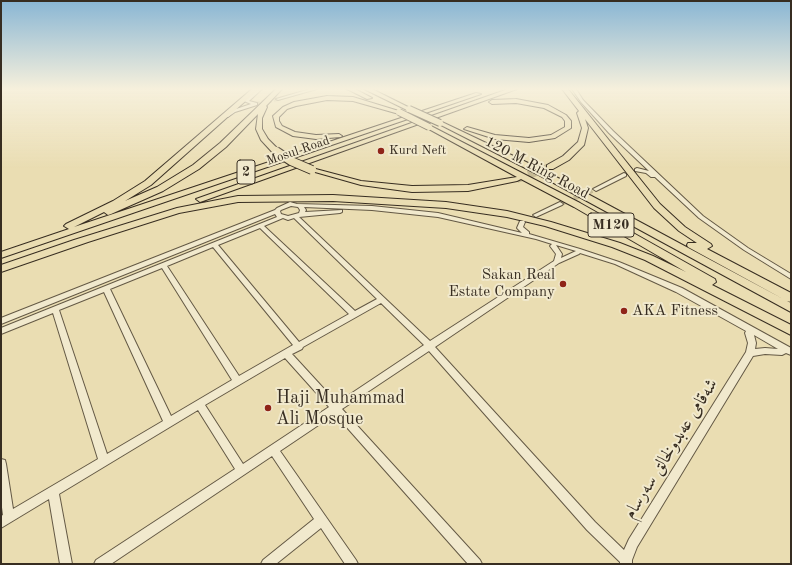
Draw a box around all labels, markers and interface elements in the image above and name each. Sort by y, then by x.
street label: Mosul Road [264,133,332,169]
street label: 120 M Ring Road [482,133,592,203]
place label: Kurd Neft [389,143,446,159]
marker: Kurd Neft [376,146,386,156]
road number: 2 [237,160,255,184]
road number: M120 [588,213,634,237]
place label: Sakan Real Estate Company [449,266,555,301]
marker: Sakan Real Estate Company [558,279,568,289]
place label: AKA Fitness [632,302,718,320]
marker: AKA Fitness [619,306,629,316]
street label: شەقامی عەبدولخالق سەرسام [619,375,723,523]
place label: Haji Muhammad Ali Mosque [276,387,405,430]
marker: Haji Muhammad Ali Mosque [263,403,273,413]

